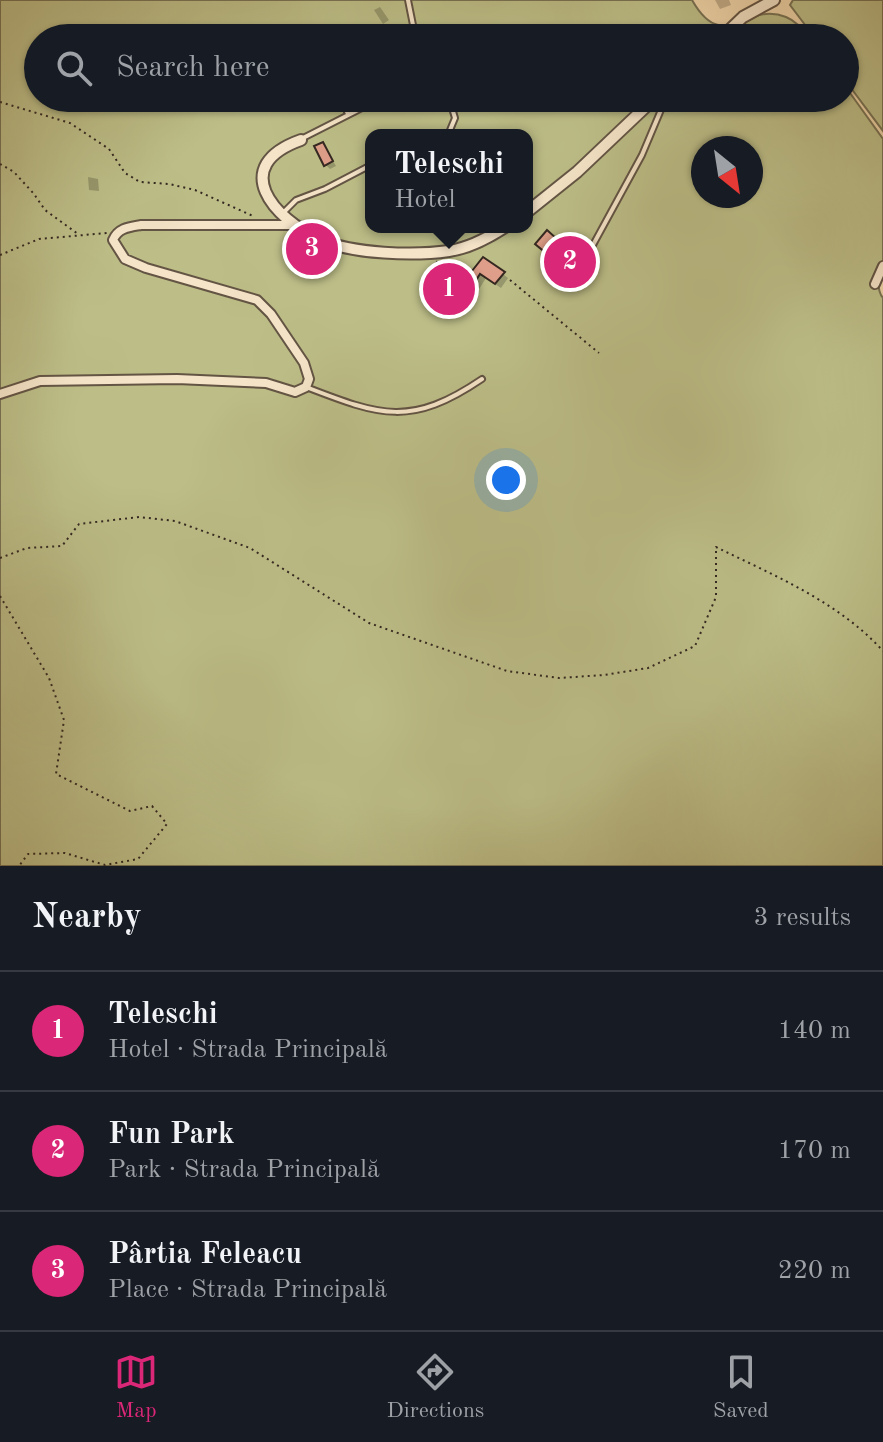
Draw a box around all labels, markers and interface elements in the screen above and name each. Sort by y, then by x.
search box [24,24,859,112]
icon: search [52,46,96,90]
text: Search here [116,53,270,83]
popup [365,129,533,233]
north arrow [691,136,763,208]
text: Teleschi [394,150,504,180]
text: Hotel [394,187,456,213]
pin: 3 [286,219,338,279]
pin: 2 [544,232,596,292]
pin: 1 [423,259,475,319]
your location [486,460,526,500]
text: Nearby [32,901,142,935]
text: 3 results [753,905,851,931]
text: Teleschi [108,1000,218,1030]
text: 1 [50,1018,66,1044]
text: 140 m [778,1018,851,1044]
text: Hotel · Strada Principală [108,1037,388,1063]
text: Fun Park [108,1120,234,1150]
text: 2 [50,1138,66,1164]
text: 170 m [778,1138,851,1164]
text: Park · Strada Principală [108,1157,380,1183]
text: Pârtia Feleacu [108,1240,302,1270]
text: 3 [50,1258,66,1284]
text: 220 m [778,1258,851,1284]
text: Place · Strada Principală [108,1277,387,1303]
tab: Map [114,1350,158,1425]
tab: Directions [387,1350,484,1425]
tab: Saved [713,1350,769,1425]

